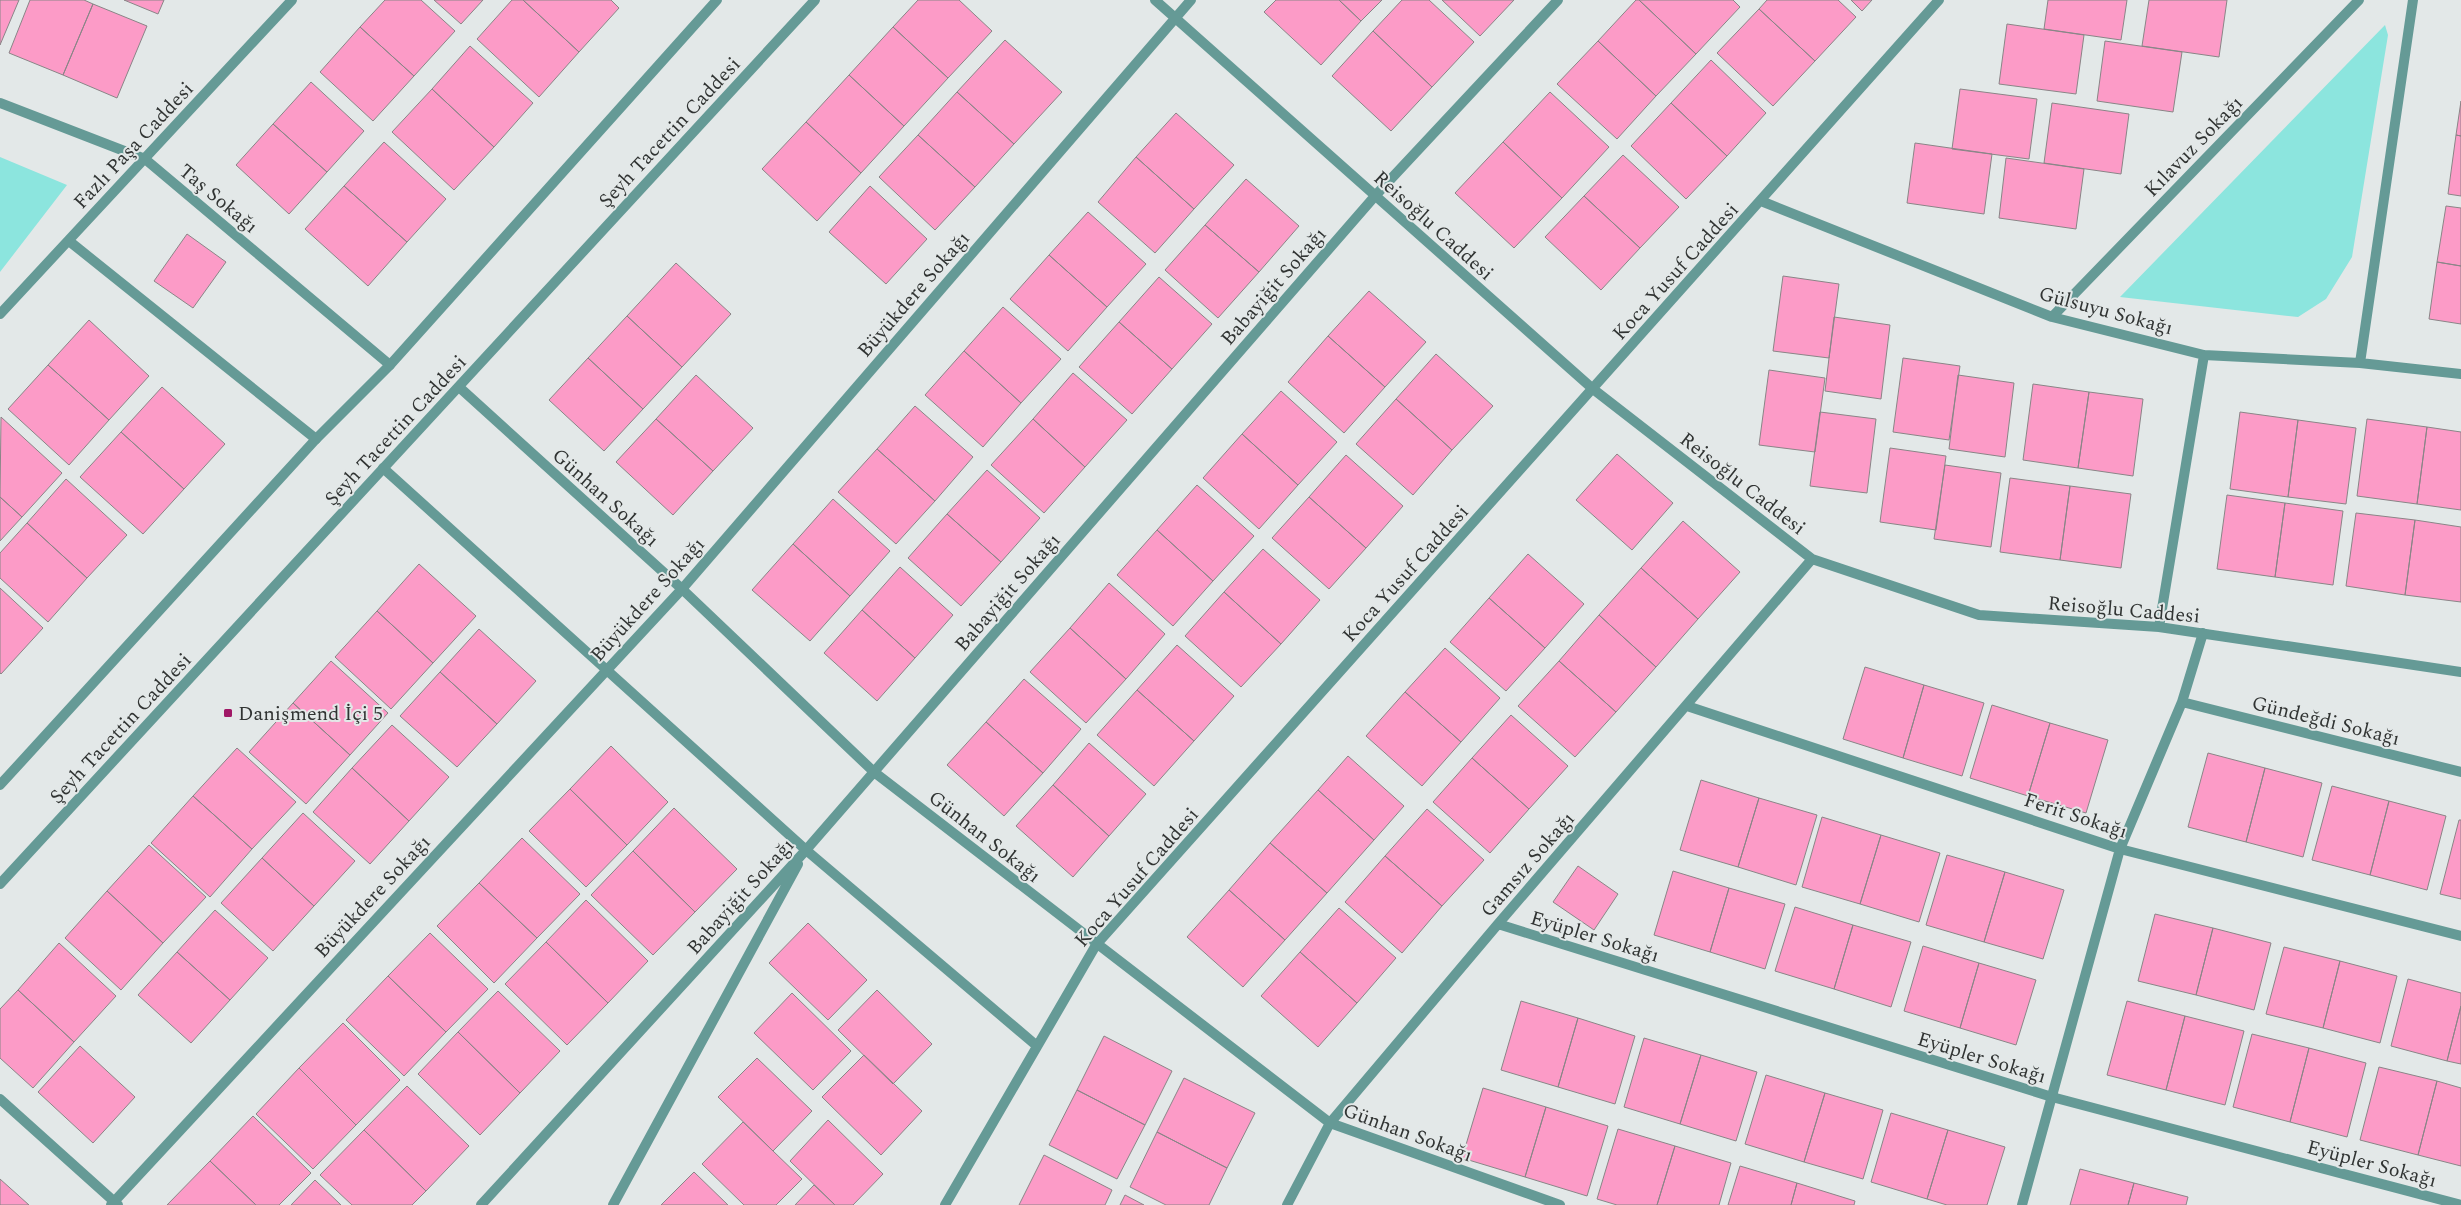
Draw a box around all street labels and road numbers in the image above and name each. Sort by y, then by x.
street label: Şeyh Tacettin Caddesi [592,50,748,215]
street label: Fazlı Paşa Caddesi [67,75,201,216]
street label: Kılavuz Sokağı [2137,89,2250,204]
street label: Taş Sokağı [172,157,265,241]
street label: Reisoğlu Caddesi [1367,164,1500,288]
street label: Koca Yusuf Caddesi [1605,196,1746,347]
street label: Babayiğit Sokağı [1214,221,1334,353]
street label: Büyükdere Sokağı [850,225,977,364]
street label: Gülsuyu Sokağı [2035,279,2176,343]
street label: Şeyh Tacettin Caddesi [318,348,474,513]
street label: Reisoğlu Caddesi [1673,425,1812,543]
street label: Günhan Sokağı [545,441,666,554]
street label: Koca Yusuf Caddesi [1335,498,1476,649]
street label: Babayiğit Sokağı [948,527,1068,659]
street label: Büyükdere Sokağı [583,531,712,669]
street label: Reisoğlu Caddesi [2047,588,2201,632]
street label: Şeyh Tacettin Caddesi [43,646,199,811]
street label: Gündeğdi Sokağı [2248,688,2403,754]
street label: Günhan Sokağı [922,783,1047,890]
street label: Ferit Sokağı [2020,785,2131,847]
street label: Koca Yusuf Caddesi [1067,801,1206,954]
street label: Gamsız Sokağı [1473,805,1582,924]
street label: Büyükdere Sokağı [308,828,438,965]
street label: Babayiğit Sokağı [680,831,802,962]
street label: Eyüpler Sokağı [1527,903,1663,971]
street label: Eyüpler Sokağı [1914,1024,2050,1092]
street label: Günhan Sokağı [1339,1096,1477,1170]
street label: Eyüpler Sokağı [2304,1132,2440,1196]

